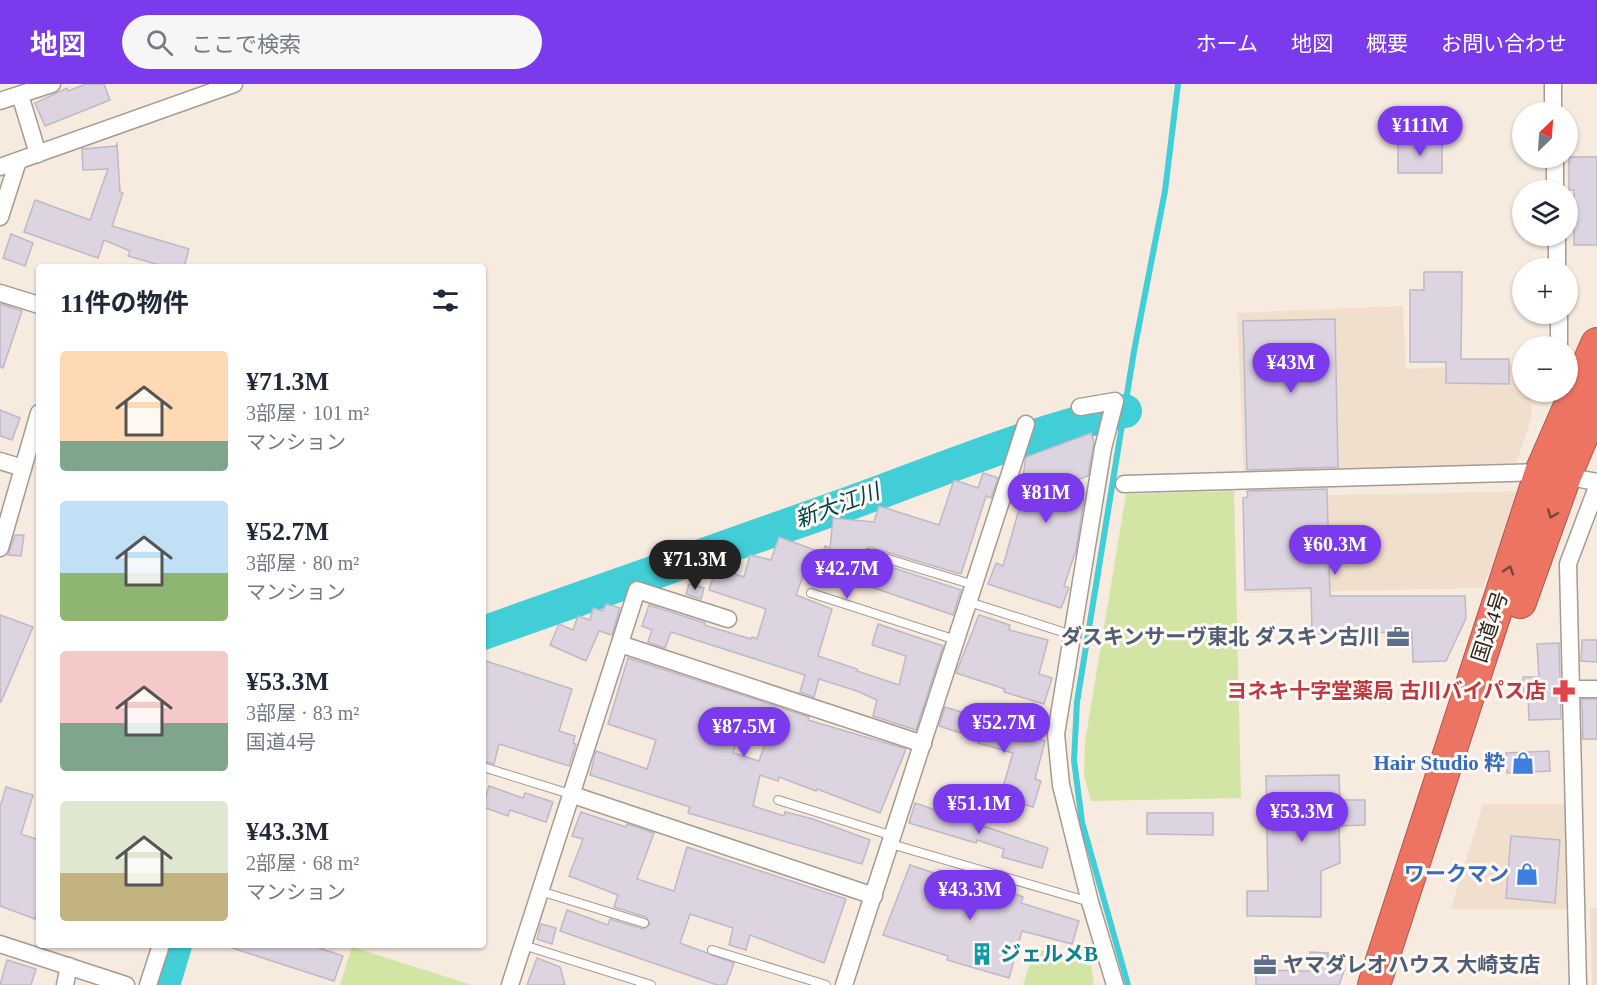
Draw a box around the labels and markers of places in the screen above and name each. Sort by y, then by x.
pin: ¥111M [1378,106,1462,157]
pin: ¥43M [1255,343,1327,394]
pin: ¥81M [1010,473,1082,524]
pin: ¥60.3M [1286,525,1384,576]
pin: ¥71.3M [646,540,744,591]
pin: ¥42.7M [798,549,896,600]
office icon: ダスキンサーヴ東北 ダスキン古川 [1385,624,1411,650]
place label: ダスキンサーヴ東北 ダスキン古川 [1061,625,1380,649]
pharmacy icon: ヨネキ十字堂薬局 古川バイパス店 [1551,678,1577,704]
place label: ヨネキ十字堂薬局 古川バイパス店 [1226,679,1546,703]
pin: ¥52.7M [955,703,1053,754]
pin: ¥87.5M [695,707,793,758]
shop icon: Hair Studio 粋 [1510,750,1536,776]
place label: Hair Studio 粋 [1374,751,1505,775]
pin: ¥51.1M [930,784,1028,835]
pin: ¥53.3M [1253,792,1351,843]
shop icon: ワークマン [1514,861,1540,887]
place label: ワークマン [1404,862,1509,886]
pin: ¥43.3M [921,870,1019,921]
building icon: ジェルメB [969,941,995,967]
place label: ジェルメB [1000,942,1098,966]
office icon: ヤマダレオハウス 大崎支店 [1252,952,1278,978]
place label: ヤマダレオハウス 大崎支店 [1283,953,1540,977]

